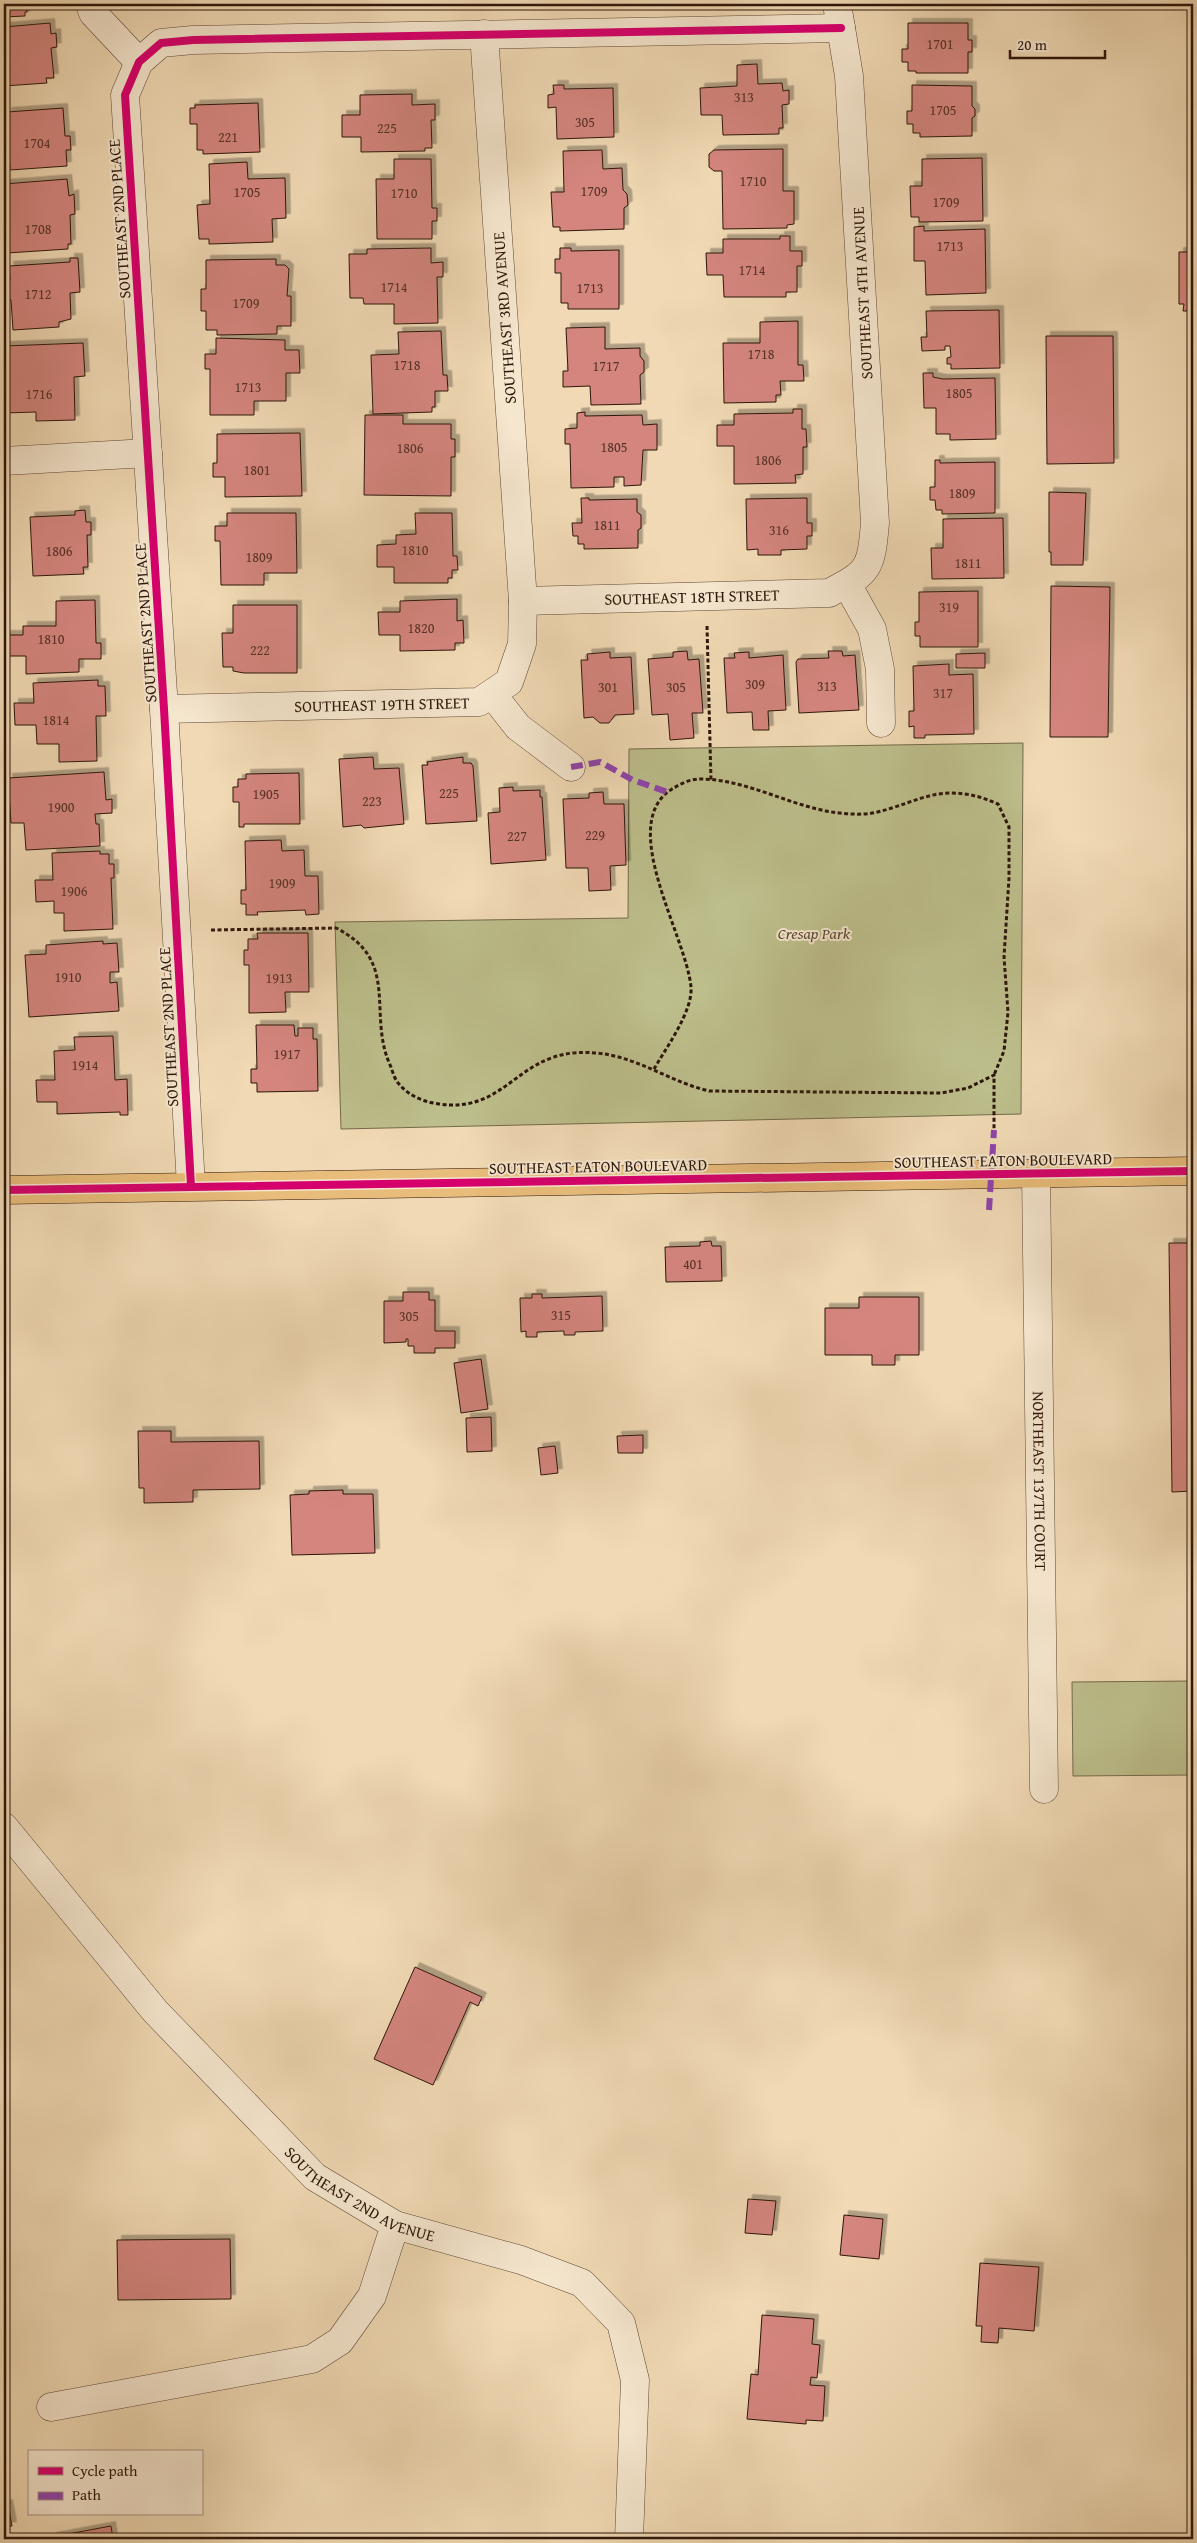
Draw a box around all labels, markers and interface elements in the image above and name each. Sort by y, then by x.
scale bar [1010,28,1104,60]
house number: 1701 [927,34,953,54]
text: 20 m [1017,34,1048,55]
house number: 313 [734,87,754,107]
house number: 1705 [930,100,956,120]
house number: 305 [575,112,595,132]
house number: 225 [377,118,397,138]
house number: 221 [218,127,238,147]
house number: 1704 [24,133,51,153]
street label: SOUTHEAST 2ND PLACE [101,138,137,300]
house number: 1710 [740,171,767,191]
house number: 1709 [581,181,608,201]
house number: 1705 [234,182,260,202]
house number: 1710 [391,183,418,203]
house number: 1709 [933,192,960,212]
street label: SOUTHEAST 4TH AVENUE [845,206,879,380]
house number: 1708 [25,219,52,239]
street label: SOUTHEAST 3RD AVENUE [486,231,522,405]
house number: 1713 [937,236,963,256]
house number: 1714 [739,260,766,280]
house number: 1714 [381,277,408,297]
house number: 1713 [577,278,603,298]
house number: 1712 [25,284,51,304]
house number: 1709 [233,293,260,313]
house number: 1718 [748,344,775,364]
house number: 1718 [394,355,421,375]
house number: 1717 [593,356,620,376]
house number: 1713 [235,377,261,397]
house number: 1805 [946,383,972,403]
house number: 1716 [26,384,53,404]
house number: 1805 [601,437,627,457]
house number: 1806 [397,438,424,458]
house number: 1806 [755,450,782,470]
house number: 1801 [244,460,270,480]
house number: 1809 [949,483,976,503]
house number: 1811 [594,515,620,535]
house number: 316 [769,520,789,540]
house number: 1810 [402,540,429,560]
house number: 1806 [46,541,73,561]
street label: SOUTHEAST 2ND PLACE [127,542,163,704]
house number: 1809 [246,547,273,567]
house number: 1811 [955,553,981,573]
street label: SOUTHEAST 18TH STREET [604,582,780,611]
house number: 319 [939,597,959,617]
house number: 1820 [408,618,435,638]
house number: 1810 [38,629,65,649]
house number: 222 [250,640,270,660]
house number: 309 [745,674,765,694]
house number: 313 [817,676,837,696]
house number: 301 [598,677,618,697]
house number: 305 [666,677,686,697]
house number: 317 [933,683,953,703]
street label: SOUTHEAST 19TH STREET [294,690,470,718]
house number: 1814 [43,710,70,730]
house number: 225 [439,783,459,803]
house number: 1905 [253,784,279,804]
house number: 223 [362,791,382,811]
house number: 1900 [48,797,75,817]
house number: 229 [585,825,605,845]
house number: 227 [507,826,527,846]
house number: 1909 [269,873,296,893]
house number: 1906 [61,881,88,901]
park label: Cresap Park [778,921,851,945]
street label: SOUTHEAST 2ND PLACE [152,947,184,1107]
house number: 1910 [55,967,82,987]
house number: 1913 [266,968,292,988]
house number: 1917 [274,1044,301,1064]
house number: 1914 [72,1055,99,1075]
street label: SOUTHEAST EATON BOULEVARD [894,1146,1113,1174]
street label: SOUTHEAST EATON BOULEVARD [489,1152,708,1180]
house number: 401 [683,1254,703,1274]
house number: 315 [551,1305,571,1325]
house number: 305 [399,1306,419,1326]
street label: NORTHEAST 137TH COURT [1027,1391,1053,1571]
street label: SOUTHEAST 2ND AVENUE [279,2140,438,2247]
legend [28,2450,202,2516]
text: Cycle path [72,2460,138,2481]
text: Path [72,2484,101,2505]

